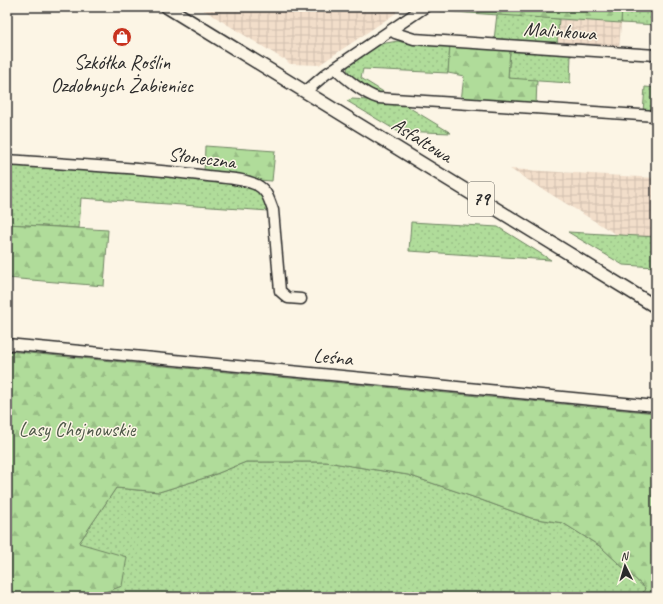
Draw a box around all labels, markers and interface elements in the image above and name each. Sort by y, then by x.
street label: Malinkowa [523,16,598,46]
shop icon: Szkółka Roślin Ozdobnych Żabieniec [111,26,133,48]
place label: Szkółka Roślin Ozdobnych Żabieniec [51,50,194,98]
street label: Asfaltowa [387,112,458,169]
street label: Słoneczna [167,141,239,175]
road number: 79 [468,182,494,216]
street label: Leśna [312,342,355,372]
park label: Lasy Chojnowskie [19,417,137,442]
north arrow [605,546,645,586]
text: N [620,549,630,563]

